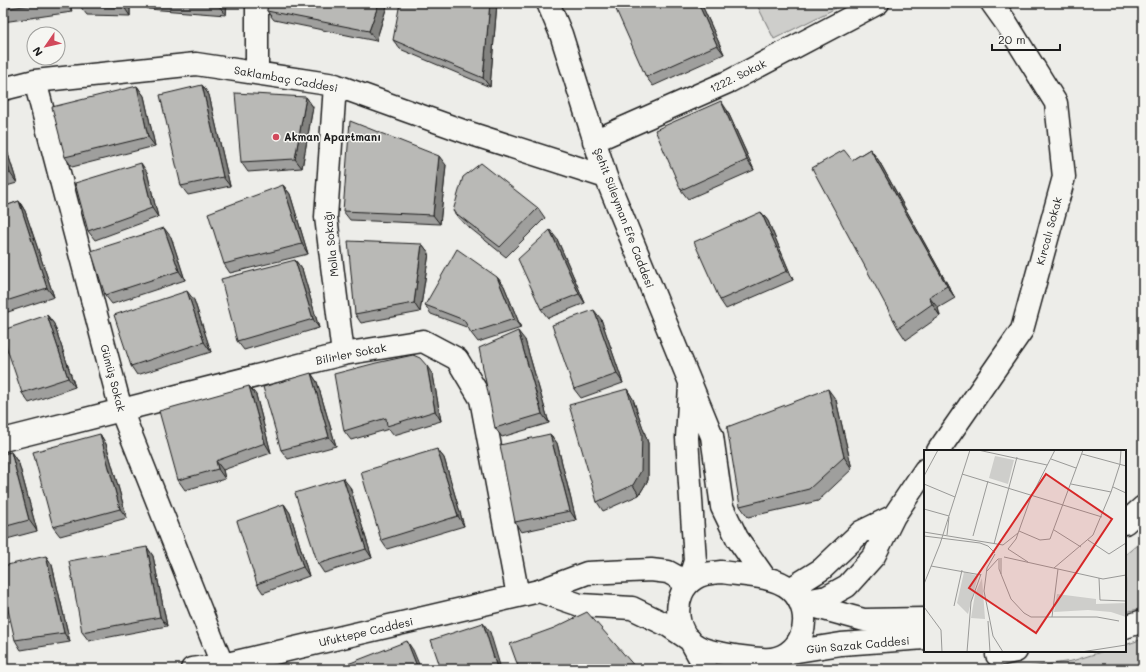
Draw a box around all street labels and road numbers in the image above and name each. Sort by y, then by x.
street label: 1222. Sokak [707,55,769,96]
street label: Saklambaç Caddesi [233,62,339,95]
street label: Şehit Süleyman Efe Caddesi [591,146,658,290]
street label: Kırcalı Sokak [1032,195,1065,267]
street label: Molla Sokağı [320,210,341,278]
street label: Bilirler Sokak [314,339,388,368]
street label: Gümüş Sokak [97,343,130,413]
street label: Ufuktepe Caddesi [317,613,415,650]
street label: Gün Sazak Caddesi [806,633,910,656]

